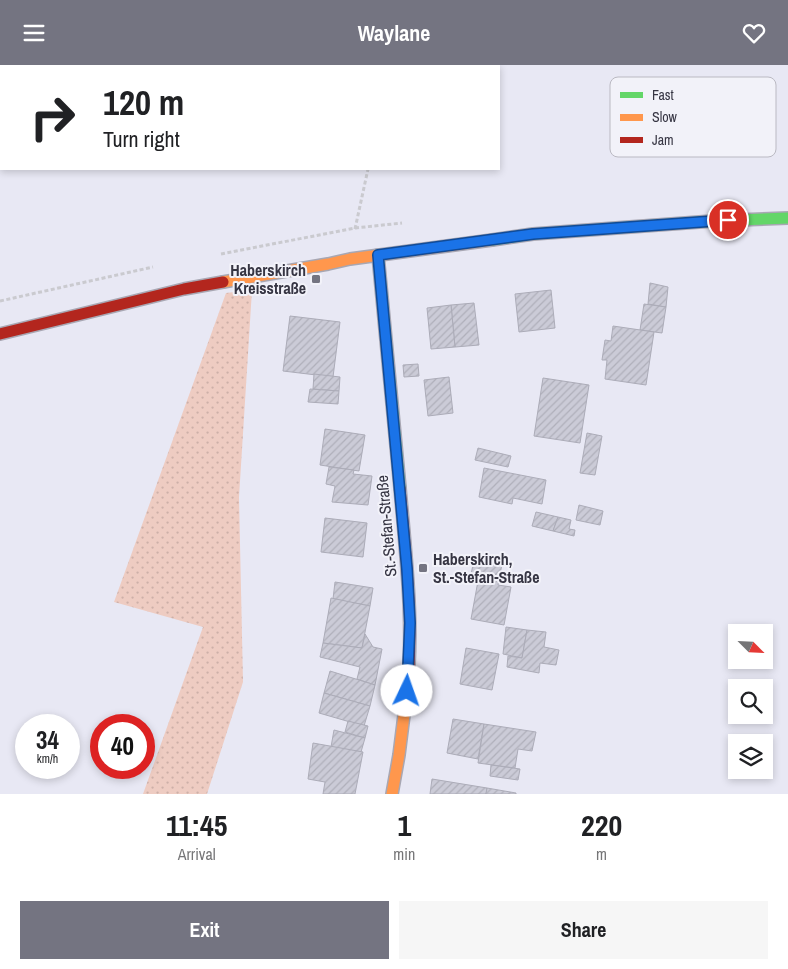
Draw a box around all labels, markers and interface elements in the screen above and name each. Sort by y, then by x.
text: Waylane [358,18,430,48]
icon: menu [20,19,48,47]
icon: heart [740,19,768,47]
legend [610,77,776,157]
text: 120 m [103,79,184,126]
icon: right [20,85,85,150]
text: Fast [652,86,674,104]
text: Slow [652,108,678,126]
text: Turn right [103,124,180,154]
text: Jam [652,131,674,149]
pin [707,199,749,241]
icon: arrive [714,206,742,234]
place label: Haberskirch Kreisstraße [230,259,306,299]
marker: Haberskirch Kreisstraße [310,273,322,285]
street label: St.-Stefan-Straße [371,474,401,578]
place label: Haberskirch, St.-Stefan-Straße [433,548,539,588]
marker: Haberskirch, St.-Stefan-Straße [417,562,429,574]
north arrow [728,624,772,669]
map controls [728,624,773,779]
position arrow [380,664,432,716]
button: search [728,679,773,724]
speed limit sign: 40 [90,714,155,779]
text: 34 [36,723,59,757]
button: layers [728,734,773,779]
text: km/h [37,751,58,767]
text: 11:45 [166,805,227,845]
text: 1 [397,805,411,845]
text: 220 [581,805,622,845]
text: Arrival [178,843,216,865]
text: min [393,843,415,865]
text: m [596,843,607,865]
button: Exit [20,901,389,959]
button: Share [399,901,768,959]

